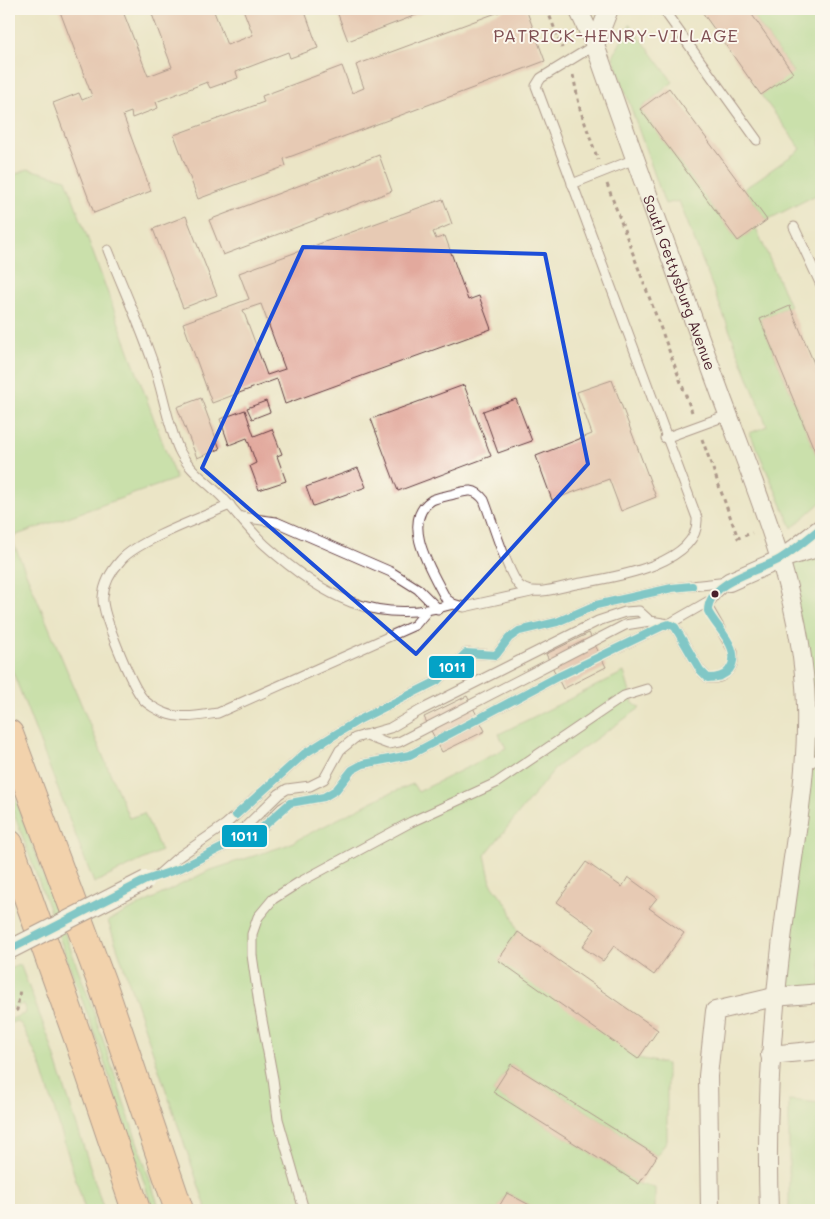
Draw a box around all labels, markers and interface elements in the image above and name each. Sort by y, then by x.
district label: PATRICK-HENRY-VILLAGE [493,23,739,47]
street label: South Gettysburg Avenue [639,192,721,373]
unlabelled marker [710,589,720,599]
line badge: 1011 [428,655,475,679]
text: 1011 [438,657,466,676]
line badge: 1011 [221,824,268,848]
text: 1011 [230,826,258,845]

